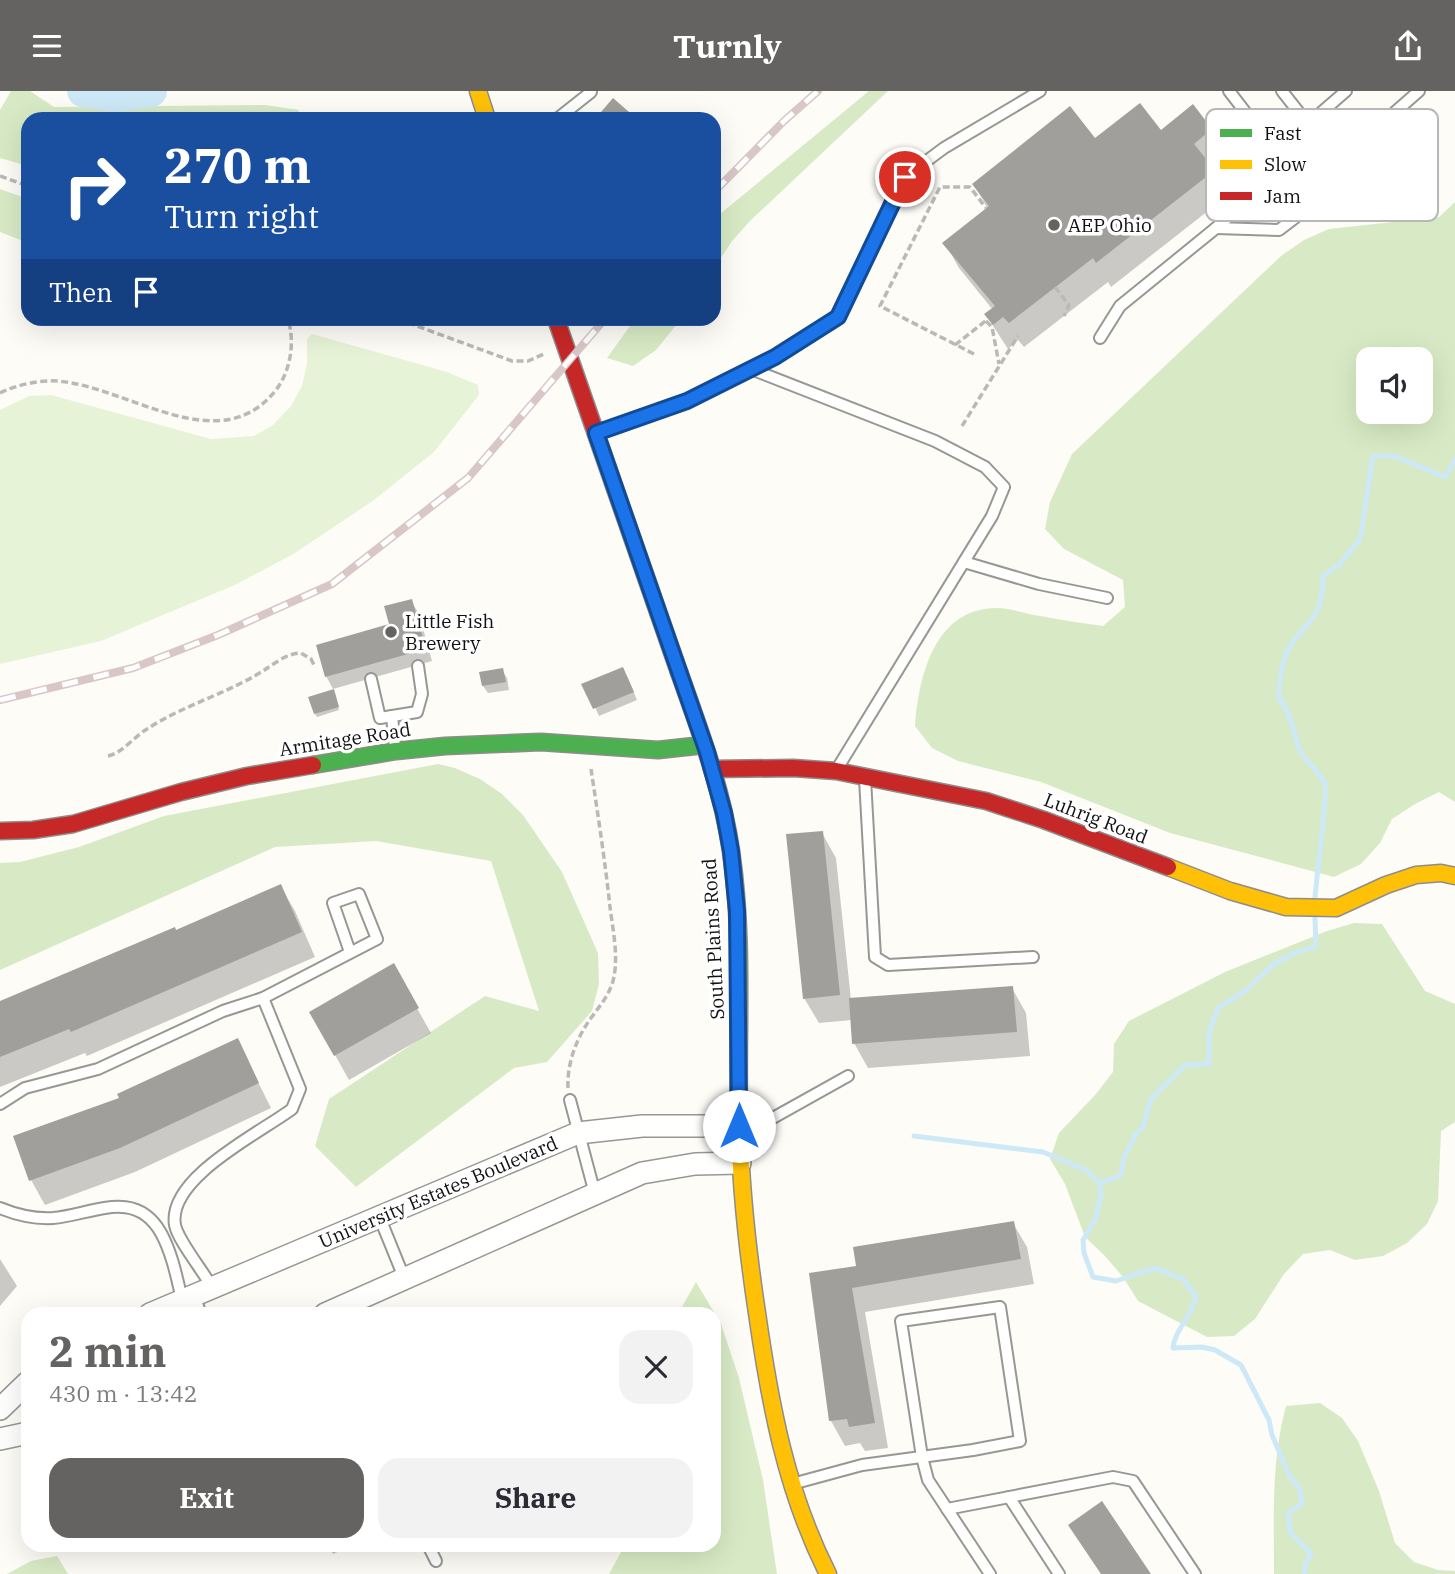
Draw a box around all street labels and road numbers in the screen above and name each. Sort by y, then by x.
street label: Armitage Road [278,717,412,761]
street label: Luhrig Road [1041,787,1151,849]
street label: South Plains Road [697,858,729,1020]
street label: University Estates Boulevard [315,1131,561,1253]

